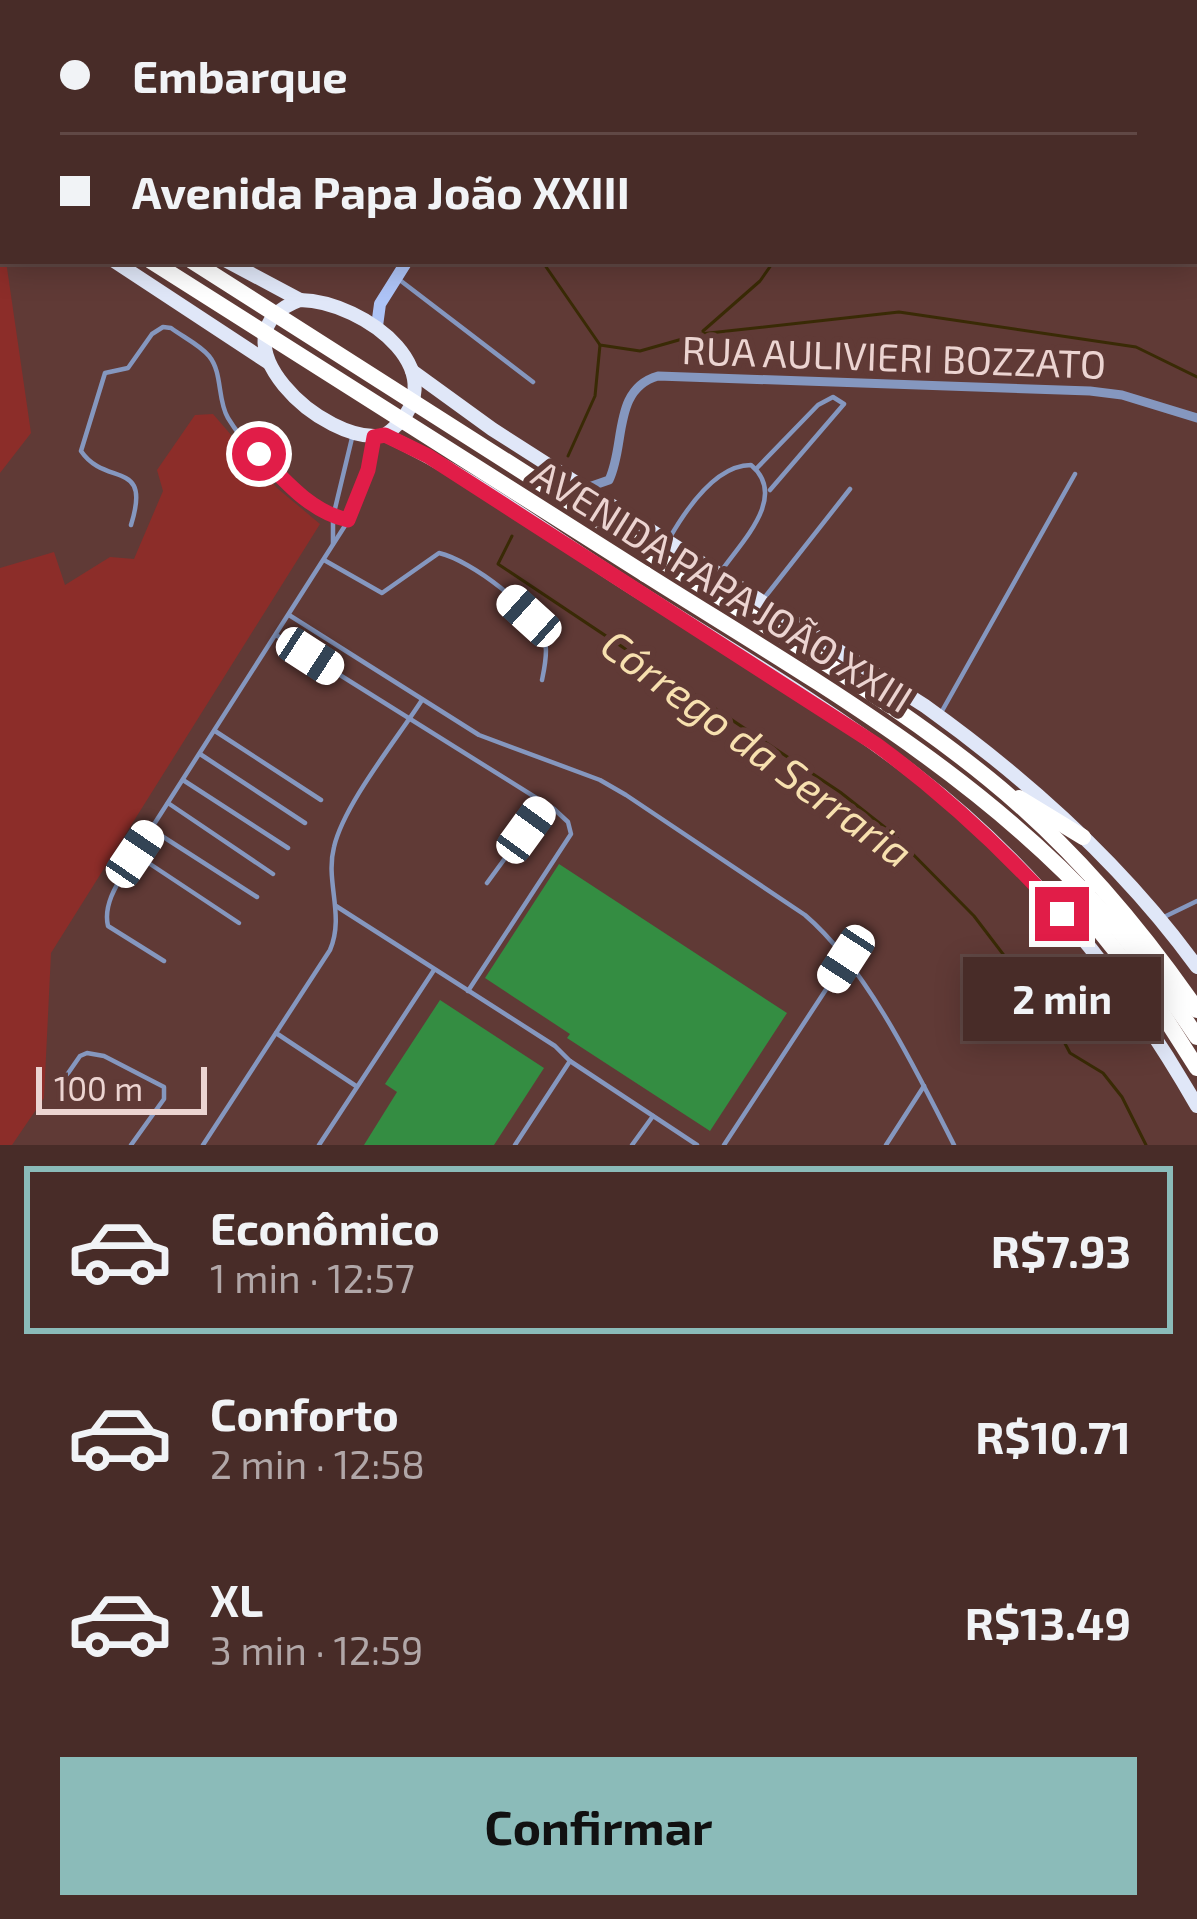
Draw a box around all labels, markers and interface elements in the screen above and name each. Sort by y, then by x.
text: Embarque [132,48,348,102]
text: Avenida Papa João XXIII [132,164,630,218]
street label: RUA AULIVIERI BOZZATO [681,325,1107,387]
route start [232,427,286,481]
street label: AVENIDA PAPA JOÃO XXIII [524,449,922,721]
car [490,579,568,653]
water label: Córrego da Serraria [592,618,923,877]
car [270,621,350,691]
car [490,790,562,870]
car [100,814,170,894]
route end [1035,887,1089,941]
car [811,919,881,999]
callout: 2 min [963,956,1161,1040]
text: 2 min [1012,975,1112,1022]
scale bar [36,1061,207,1114]
text: 100 m [54,1068,143,1108]
icon: car [66,1196,174,1304]
text: Econômico [210,1200,440,1254]
text: R$7.93 [991,1223,1131,1277]
text: 1 min · 12:57 [210,1254,415,1301]
icon: car [66,1382,174,1490]
text: Conforto [210,1386,399,1440]
text: R$10.71 [975,1409,1131,1463]
text: 2 min · 12:58 [210,1440,425,1487]
icon: car [66,1568,174,1676]
text: XL [210,1572,263,1626]
text: R$13.49 [965,1595,1131,1649]
text: 3 min · 12:59 [210,1626,423,1673]
button: Confirmar [60,1757,1137,1895]

